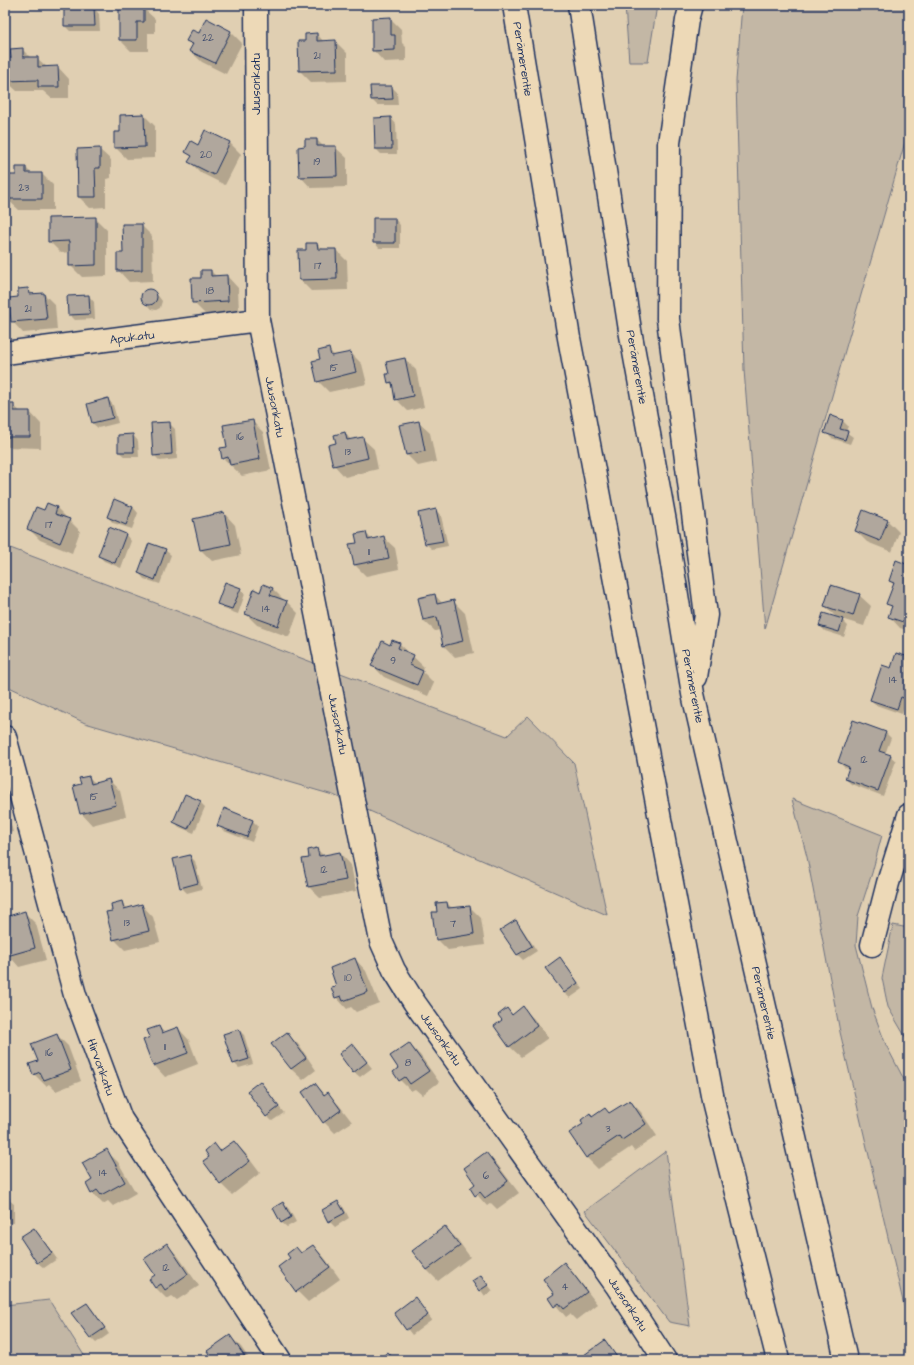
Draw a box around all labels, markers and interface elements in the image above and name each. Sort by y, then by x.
street label: Perämerentie [508,21,537,98]
house number: 22 [202,31,214,45]
house number: 21 [313,49,321,63]
street label: Juusonkatu [248,53,265,115]
house number: 20 [200,148,212,162]
house number: 19 [314,155,321,169]
house number: 23 [19,181,29,195]
house number: 17 [314,259,322,273]
house number: 18 [206,284,214,298]
house number: 21 [24,302,32,316]
street label: Apukatu [109,326,155,349]
street label: Perämerentie [622,329,651,406]
house number: 15 [330,361,338,375]
street label: Juusonkatu [260,375,289,439]
house number: 16 [236,430,244,444]
house number: 13 [345,445,351,459]
house number: 17 [45,518,53,532]
house number: 11 [368,545,371,559]
house number: 14 [262,602,270,616]
street label: Perämerentie [677,648,708,725]
house number: 9 [390,654,396,668]
house number: 14 [889,673,897,687]
street label: Juusonkatu [323,692,352,756]
house number: 12 [860,753,868,767]
house number: 15 [90,790,98,804]
house number: 12 [320,863,328,877]
house number: 13 [124,916,130,930]
house number: 7 [450,917,456,931]
street label: Perämerentie [747,965,780,1042]
house number: 10 [344,971,352,985]
street label: Juusonkatu [416,1009,465,1069]
street label: Hirvonkatu [82,1036,119,1098]
house number: 11 [164,1040,167,1054]
house number: 16 [45,1046,53,1060]
house number: 8 [405,1056,412,1070]
house number: 3 [605,1122,611,1136]
house number: 14 [99,1166,107,1180]
house number: 6 [483,1169,490,1183]
house number: 12 [162,1261,170,1275]
street label: Juusonkatu [604,1274,652,1335]
house number: 4 [562,1280,569,1294]

